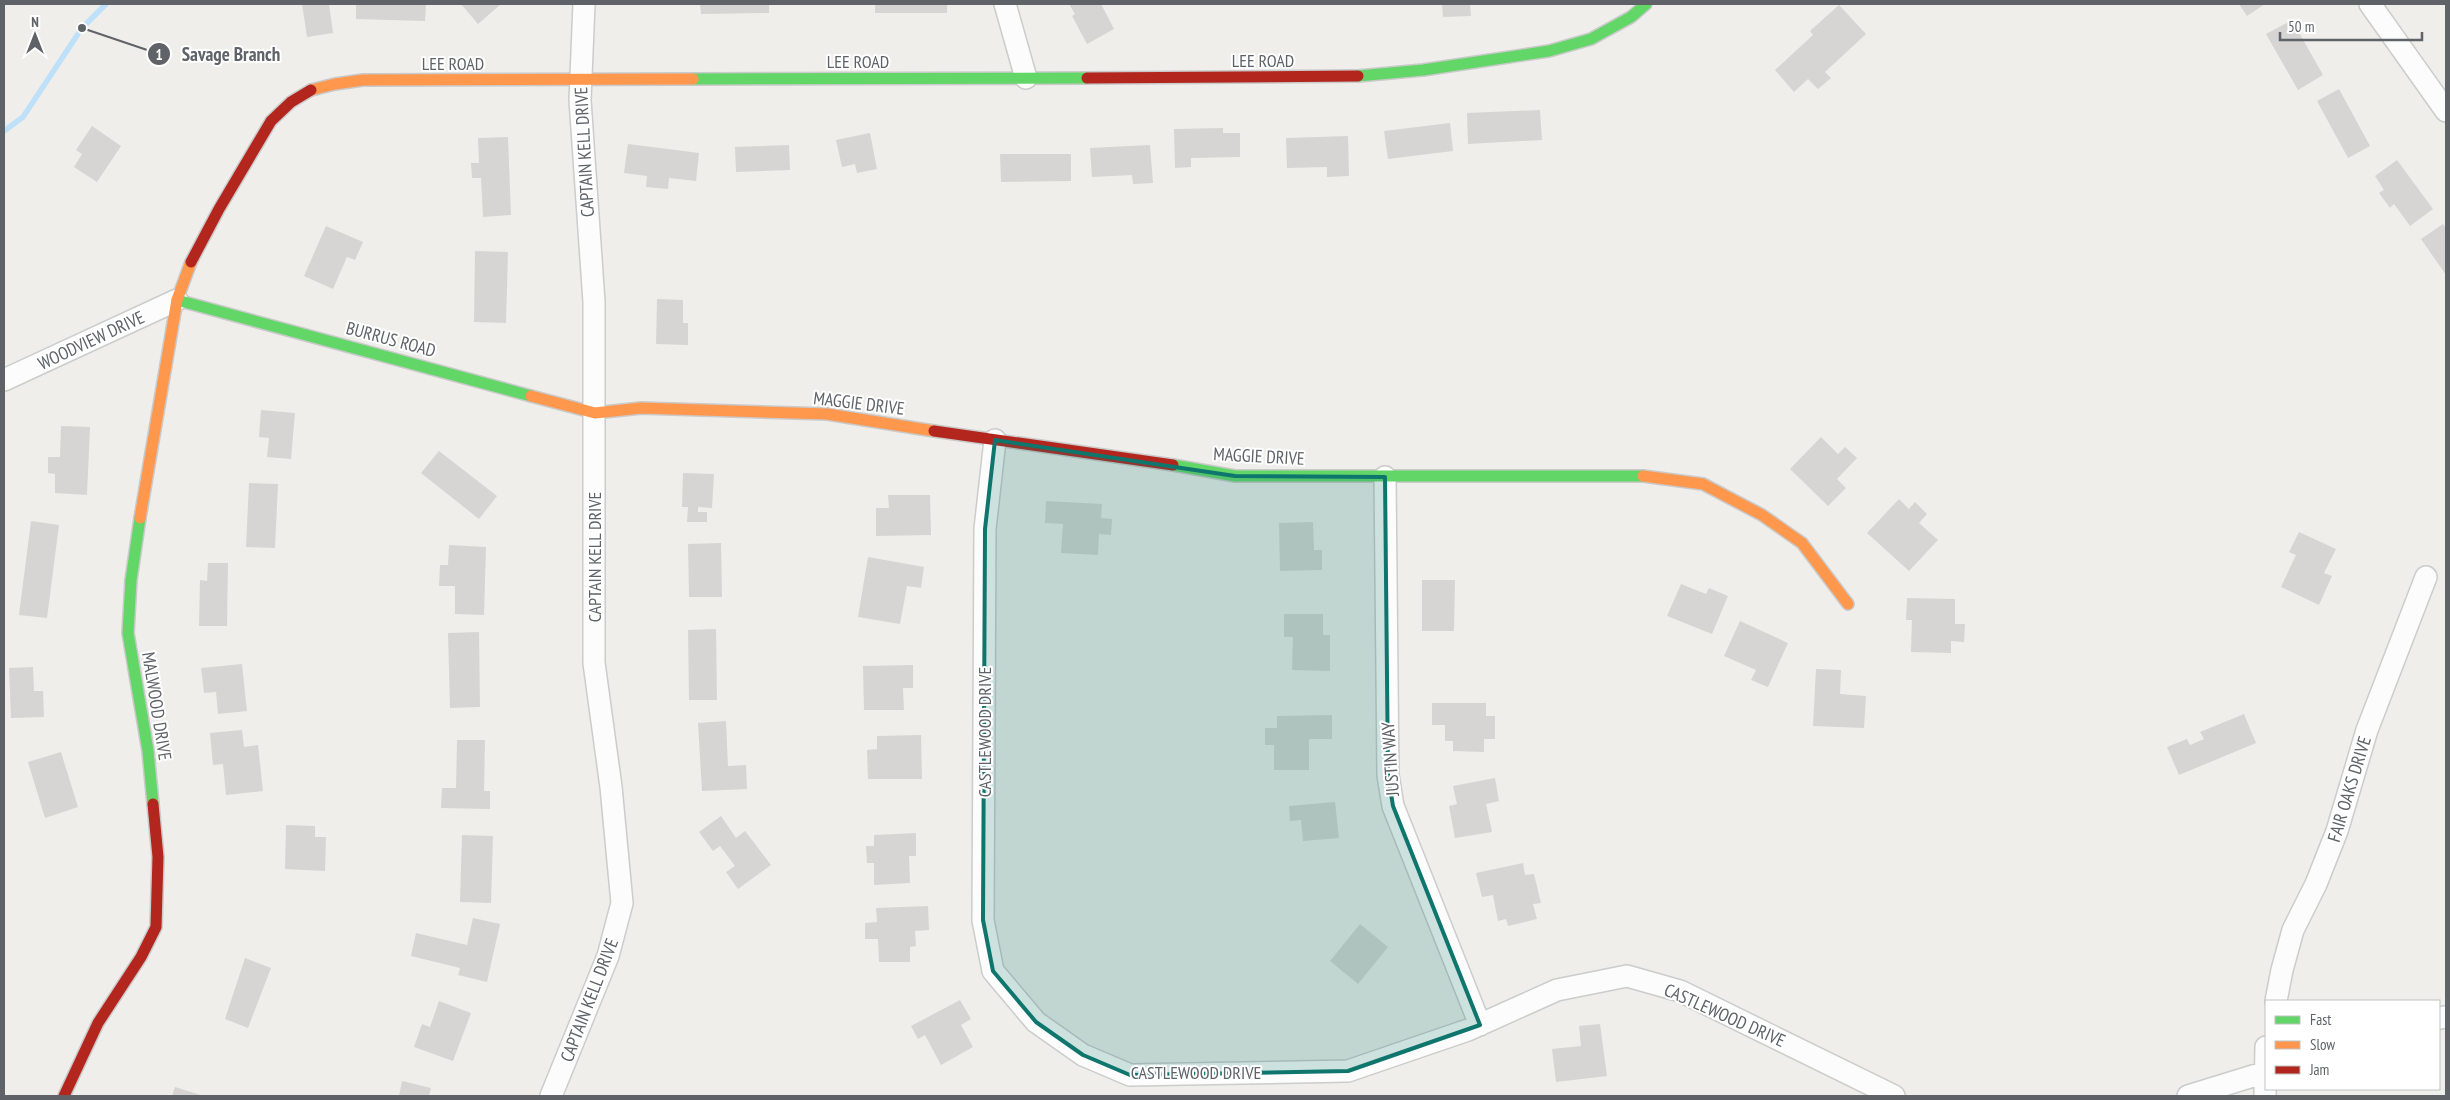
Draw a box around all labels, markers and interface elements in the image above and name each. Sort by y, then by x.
north arrow [10,10,60,60]
scale bar [2280,10,2422,42]
text: N [31,13,39,31]
text: 50 m [2288,17,2314,36]
callout: Savage Branch [147,37,290,71]
text: Savage Branch [182,42,280,66]
text: 1 [155,45,163,64]
street label: LEE ROAD [1232,49,1294,72]
street label: LEE ROAD [827,50,889,73]
street label: LEE ROAD [422,52,484,75]
street label: CAPTAIN KELL DRIVE [569,86,599,218]
street label: WOODVIEW DRIVE [34,305,148,375]
street label: BURRUS ROAD [344,316,438,362]
street label: MAGGIE DRIVE [812,386,906,420]
street label: MAGGIE DRIVE [1213,442,1305,470]
street label: CAPTAIN KELL DRIVE [583,492,606,622]
street label: MALWOOD DRIVE [137,650,177,762]
street label: CASTLEWOOD DRIVE [973,667,996,797]
street label: JUSTIN WAY [1376,720,1404,798]
street label: FAIR OAKS DRIVE [2322,733,2376,845]
street label: CAPTAIN KELL DRIVE [555,935,623,1065]
street label: CASTLEWOOD DRIVE [1661,978,1789,1052]
legend [2265,1000,2440,1090]
text: Fast [2310,1010,2331,1029]
text: Slow [2310,1035,2335,1054]
text: Jam [2309,1060,2329,1079]
street label: CASTLEWOOD DRIVE [1131,1061,1261,1084]

